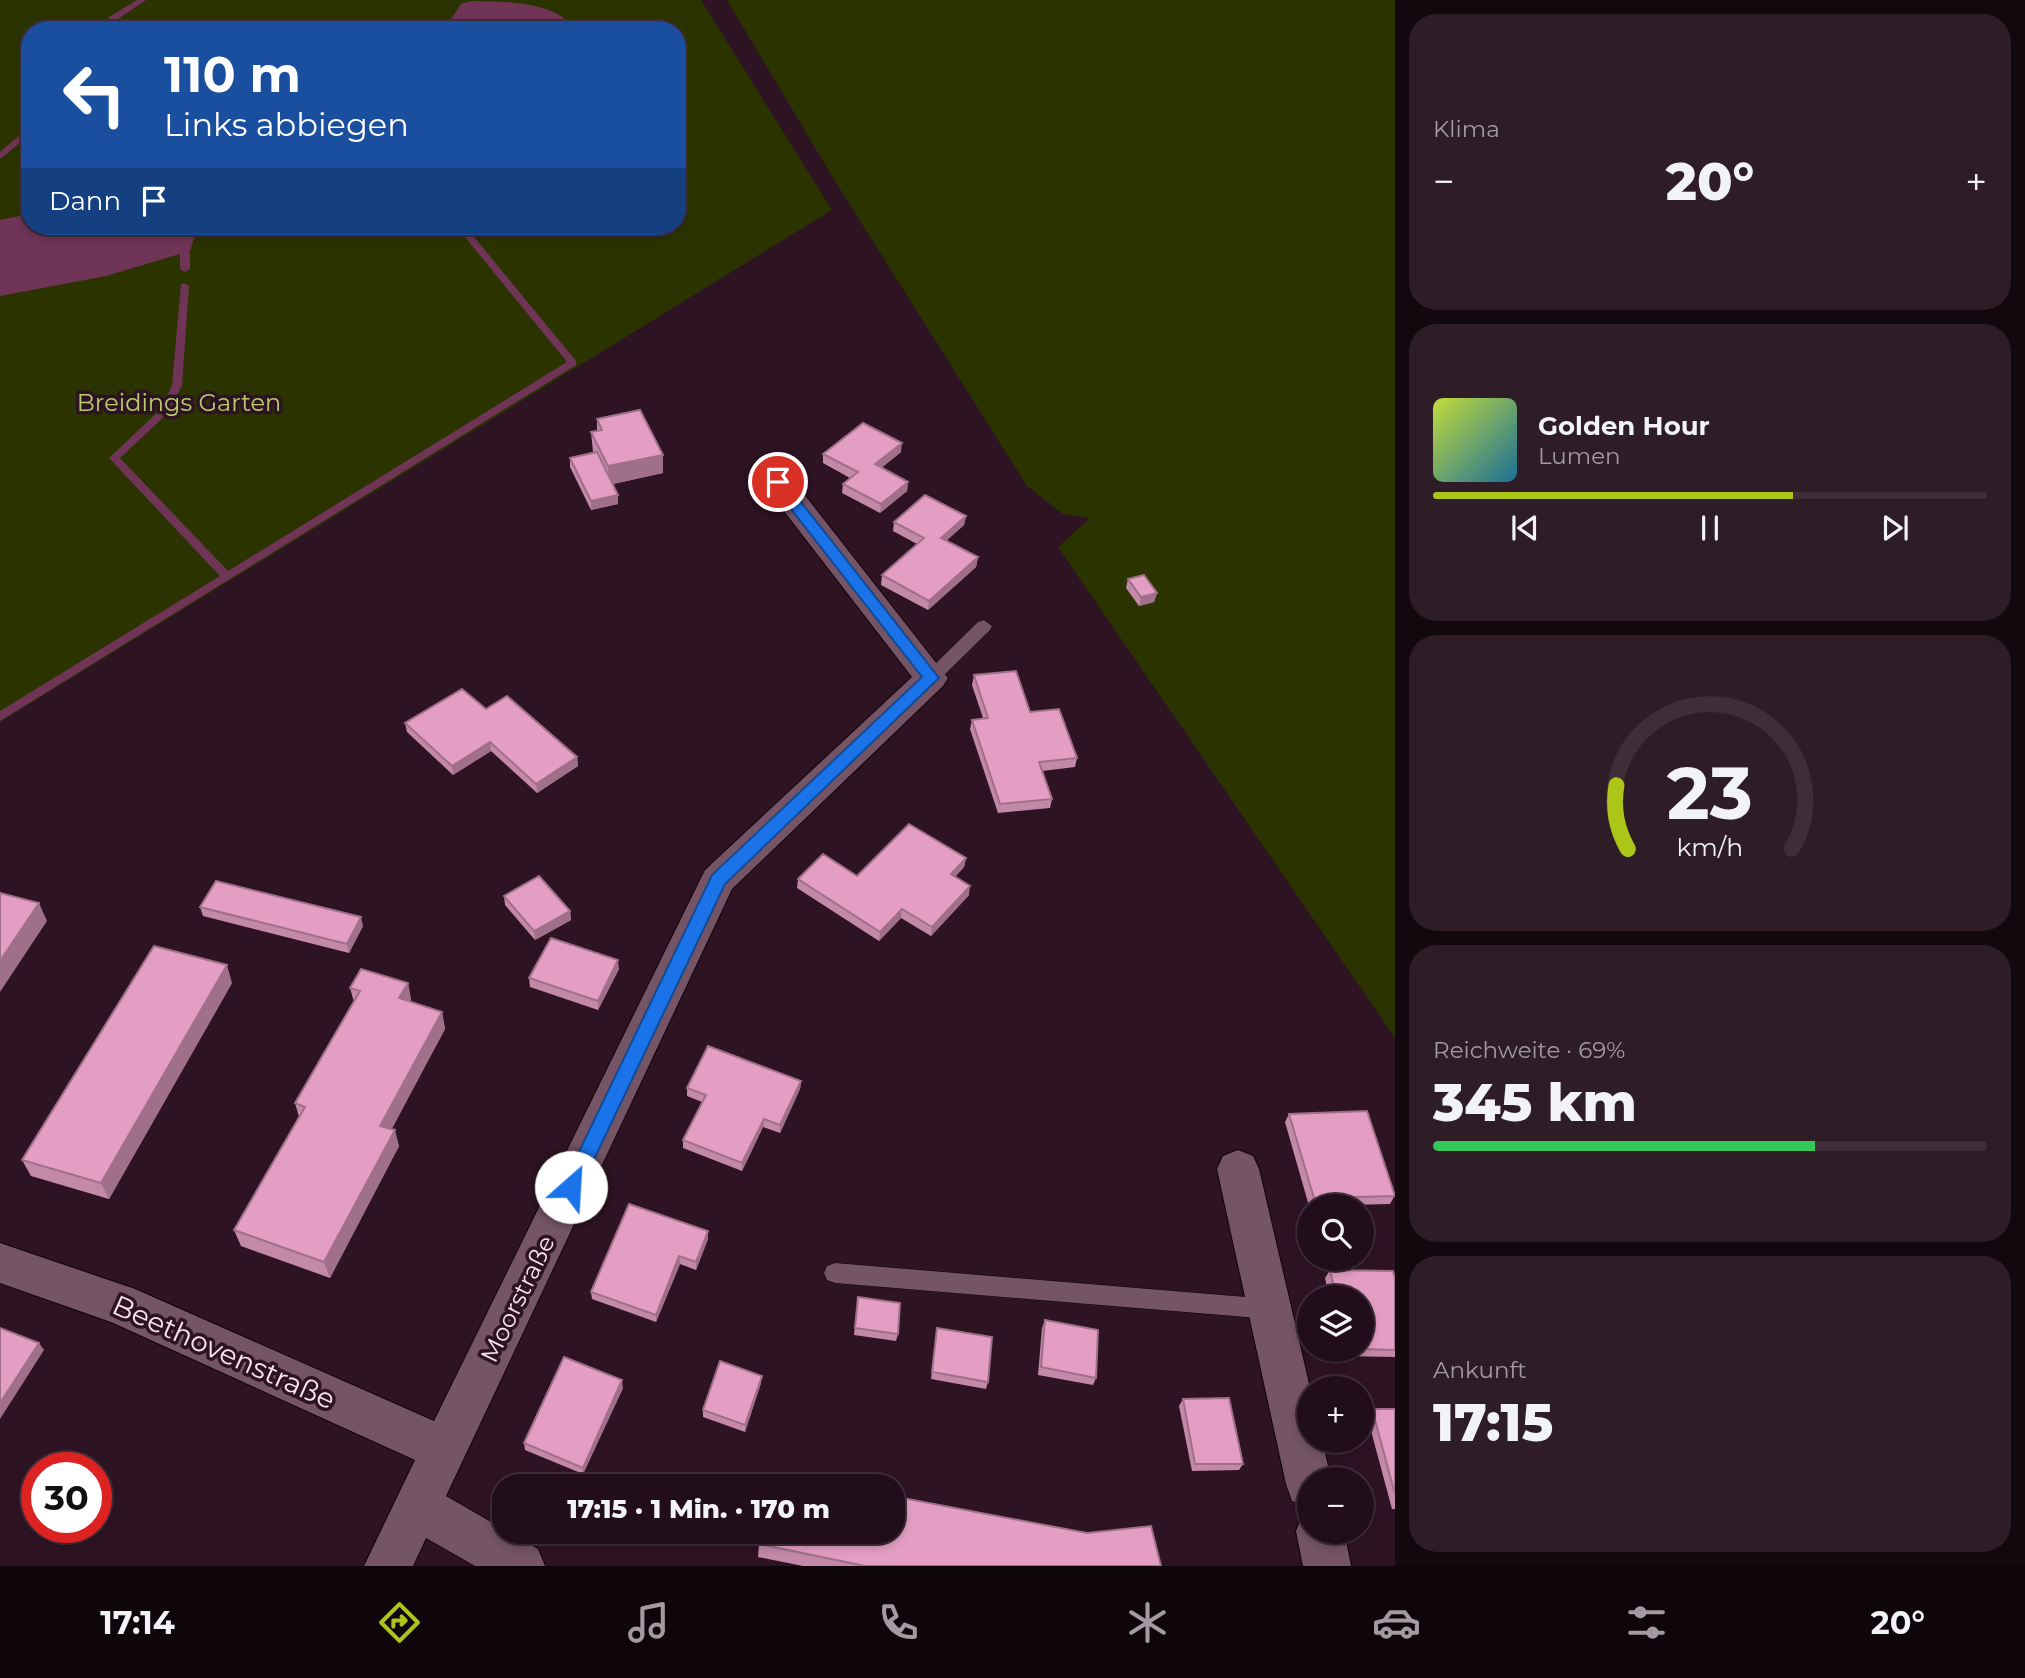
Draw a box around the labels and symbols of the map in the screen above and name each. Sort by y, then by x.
park label: Breidings Garten [77,388,281,417]
pin [748,452,808,512]
position arrow [534,1150,608,1224]
street label: Moorstraße [474,1231,561,1367]
street label: Beethovenstraße [107,1288,341,1416]
speed limit sign: 30 [21,1452,112,1543]

